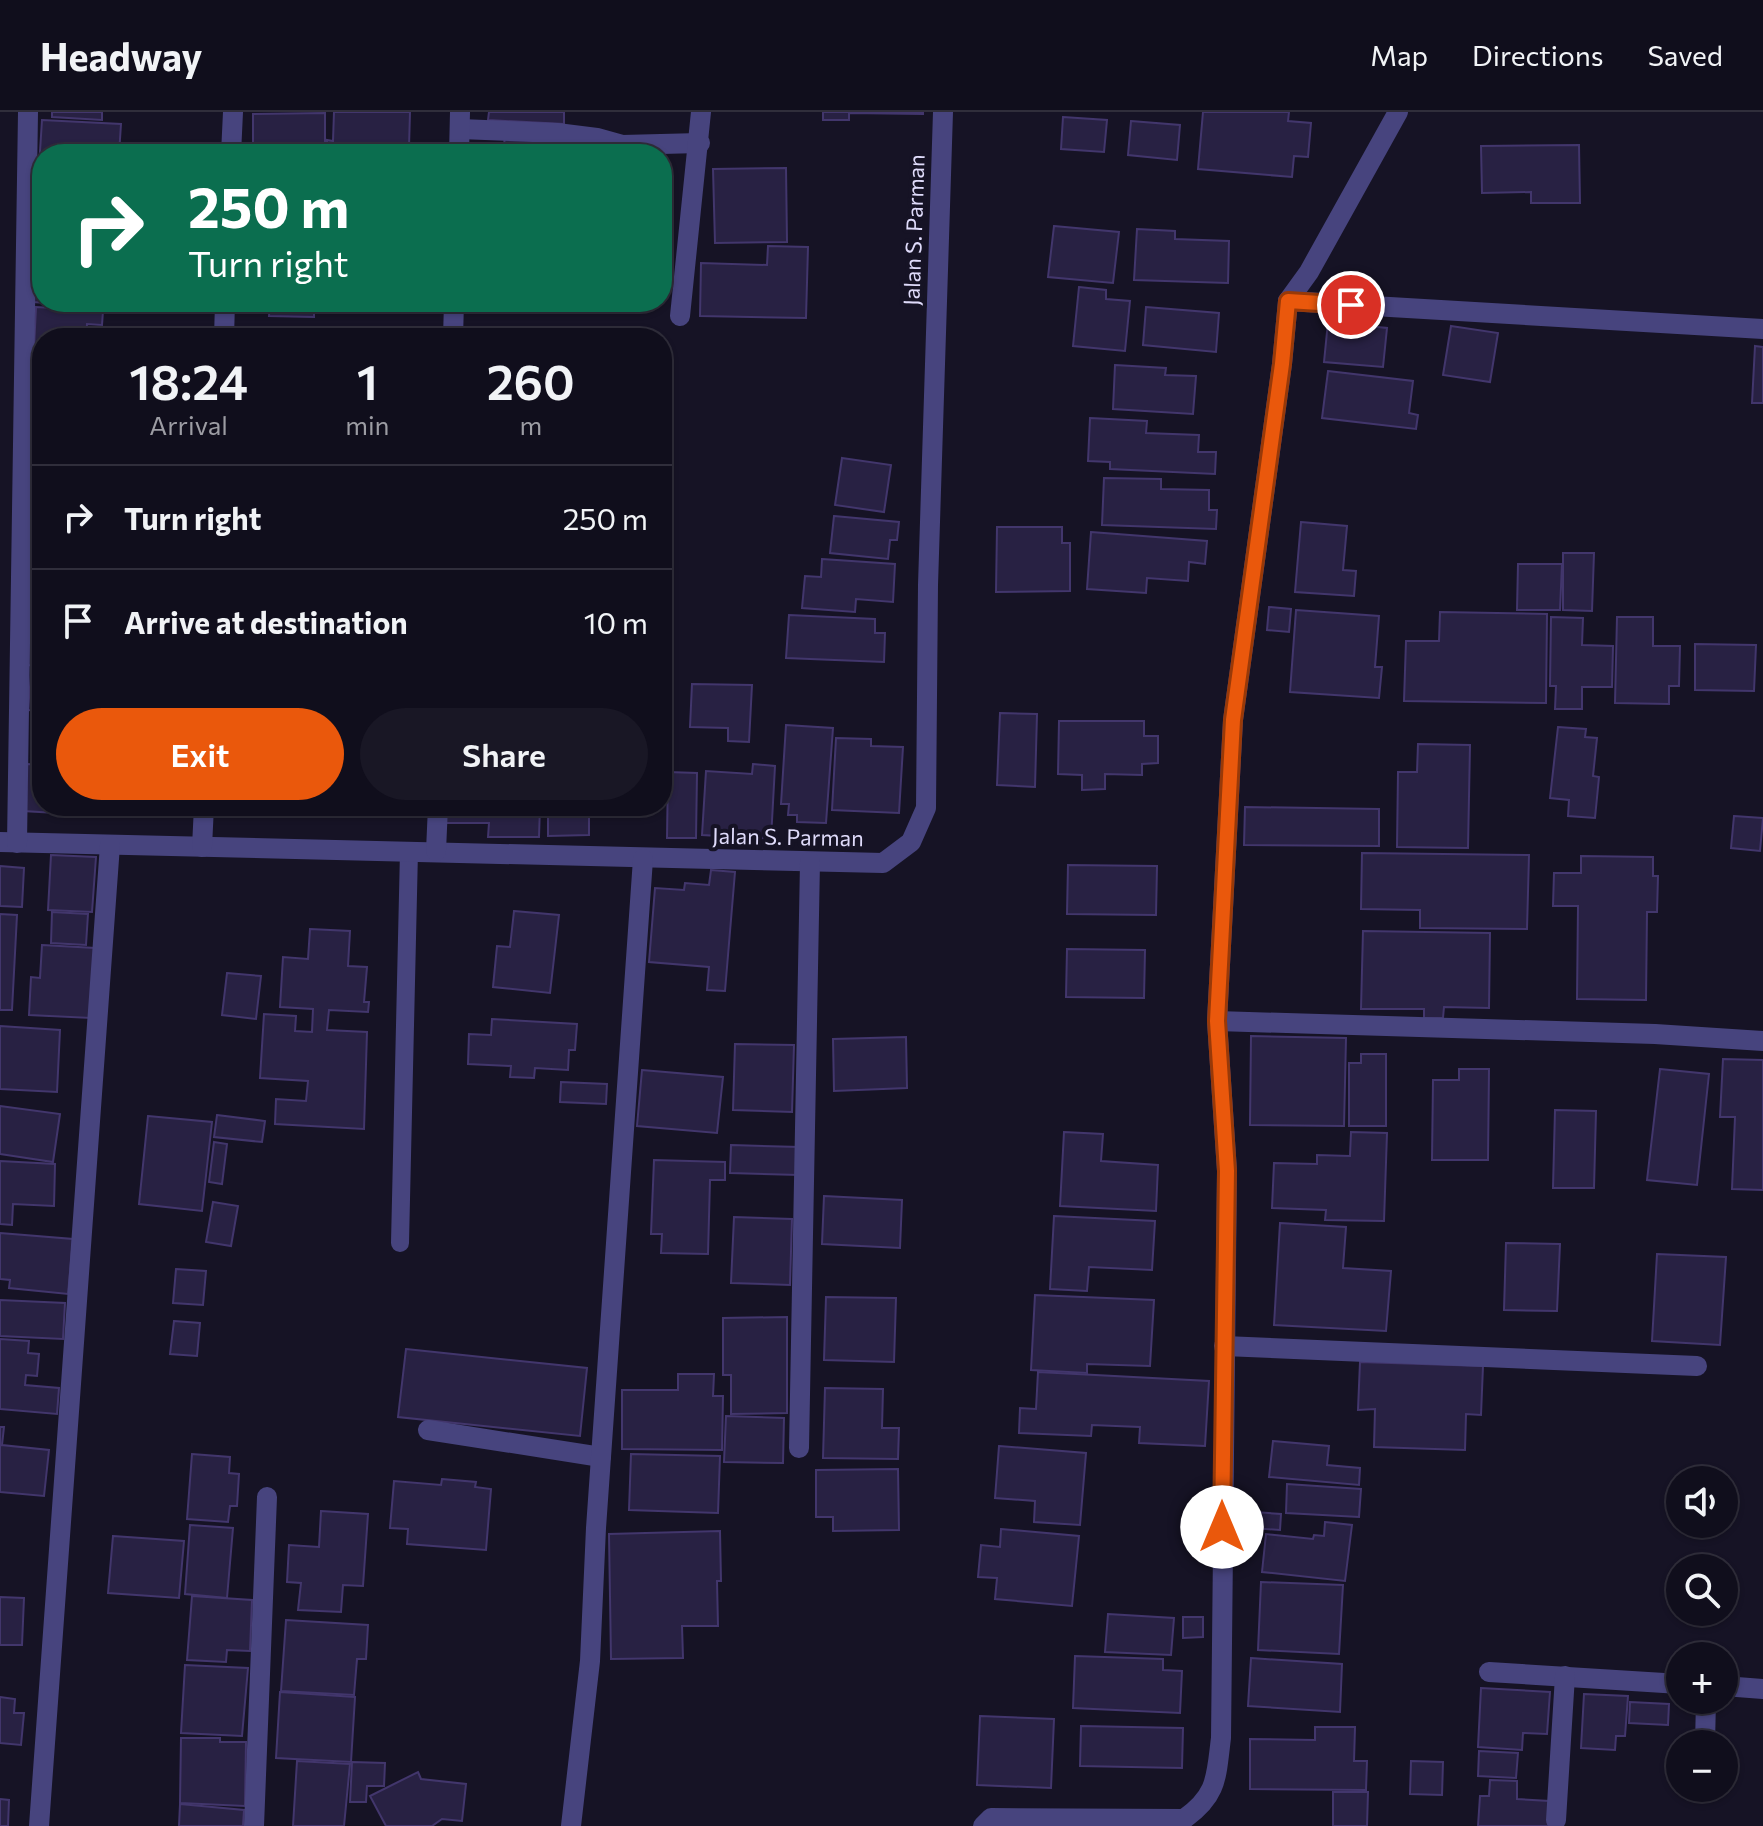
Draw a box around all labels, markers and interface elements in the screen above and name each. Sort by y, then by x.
text: Headway [40,32,202,79]
text: Map [1370,38,1428,72]
text: Directions [1472,38,1603,72]
text: Saved [1647,38,1723,72]
street label: Jalan S. Parman [897,154,930,306]
text: 250 m [188,171,349,240]
icon: right [56,176,160,280]
text: Turn right [188,240,349,284]
pin [1317,271,1385,339]
icon: arrive [1329,283,1373,327]
text: 18:24 [129,351,248,410]
text: 1 [357,351,378,410]
text: 260 [487,351,575,410]
text: Arrival [149,409,228,440]
text: min [345,409,389,440]
text: m [519,409,542,440]
icon: right [56,495,100,539]
text: Turn right [124,499,261,536]
text: 250 m [563,499,648,536]
icon: arrive [56,599,100,643]
text: Arrive at destination [124,603,408,640]
text: 10 m [584,603,648,640]
button: Exit [56,708,344,800]
button: Share [360,708,648,800]
street label: Jalan S. Parman [712,822,864,851]
map controls [1666,1466,1738,1802]
button: sound [1666,1466,1738,1538]
position arrow [1180,1485,1264,1569]
button: search [1666,1554,1738,1626]
button: + [1666,1642,1738,1714]
button: − [1666,1730,1738,1802]

